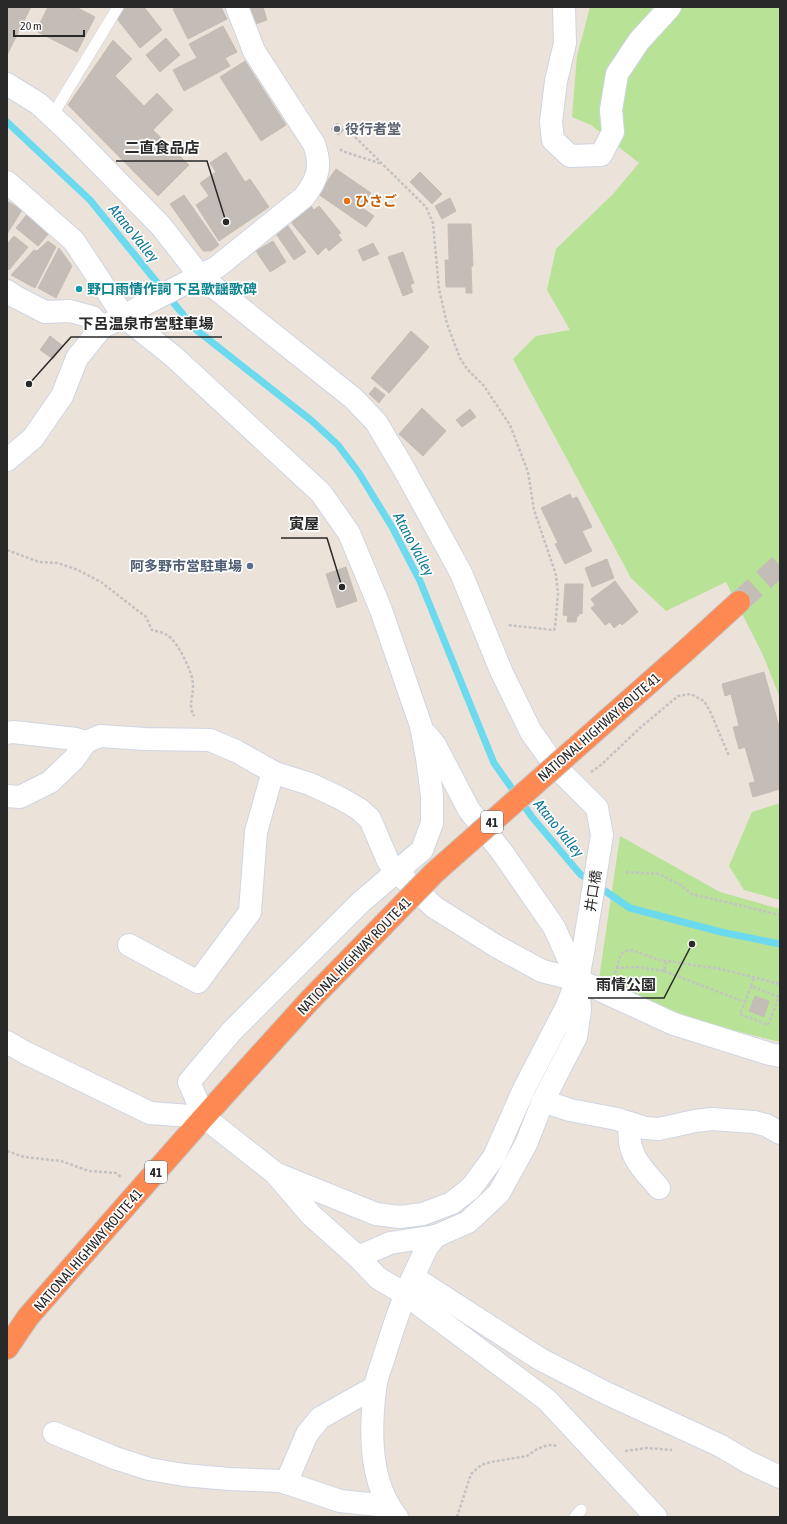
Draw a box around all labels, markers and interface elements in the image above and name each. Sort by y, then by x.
scale bar [14,12,84,38]
text: 20 m [20,19,42,33]
place label: 役行者堂 [345,121,401,137]
marker: 役行者堂 [332,124,342,134]
callout: 二直食品店 [116,134,207,161]
text: 二直食品店 [124,139,200,156]
place label: ひさご [355,193,397,209]
marker: ひさご [342,196,352,206]
water label: Atano Valley [105,200,163,266]
place label: 野口雨情作詞 下呂歌謡歌碑 [87,281,257,297]
marker: 野口雨情作詞 下呂歌謡歌碑 [74,284,84,294]
callout: 下呂温泉市営駐車場 [71,310,222,337]
text: 下呂温泉市営駐車場 [78,315,214,332]
water label: Atano Valley [390,509,438,579]
callout: 寅屋 [281,511,327,538]
text: 寅屋 [289,515,319,532]
place label: 阿多野市営駐車場 [130,558,242,574]
marker: 阿多野市営駐車場 [245,561,255,571]
street label: NATIONAL HIGHWAY ROUTE 41 [535,670,663,784]
water label: Atano Valley [530,795,588,861]
road number: 41 [481,811,503,833]
street label: 井口橋 [582,869,604,913]
street label: NATIONAL HIGHWAY ROUTE 41 [294,894,414,1018]
callout: 雨情公園 [588,971,664,998]
text: 雨情公園 [596,976,656,993]
road number: 41 [145,1161,167,1183]
street label: NATIONAL HIGHWAY ROUTE 41 [31,1186,145,1314]

